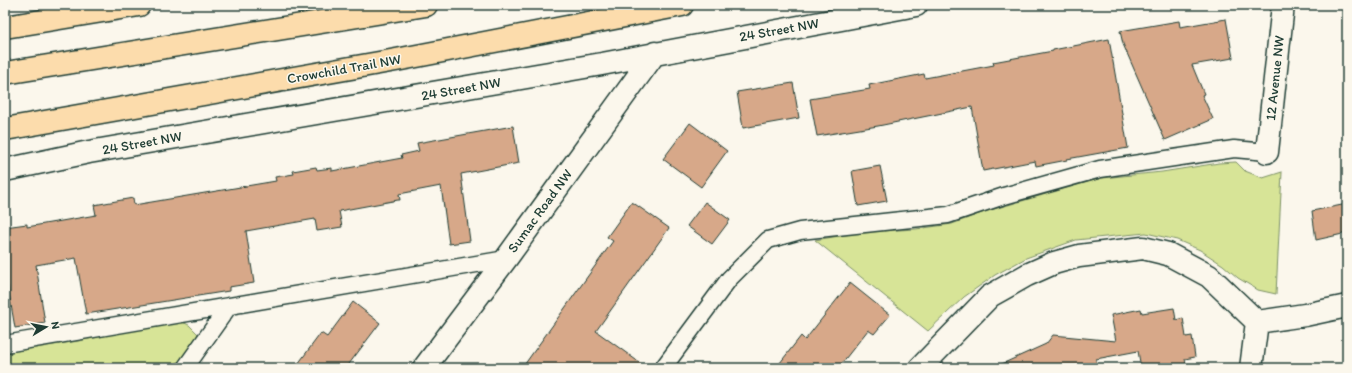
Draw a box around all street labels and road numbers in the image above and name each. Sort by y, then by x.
street label: 24 Street NW [738,15,820,45]
street label: 12 Avenue NW [1262,35,1288,121]
street label: Crowchild Trail NW [286,51,402,87]
street label: 24 Street NW [420,74,502,104]
street label: 24 Street NW [101,128,183,158]
street label: Sumac Road NW [504,166,576,256]

